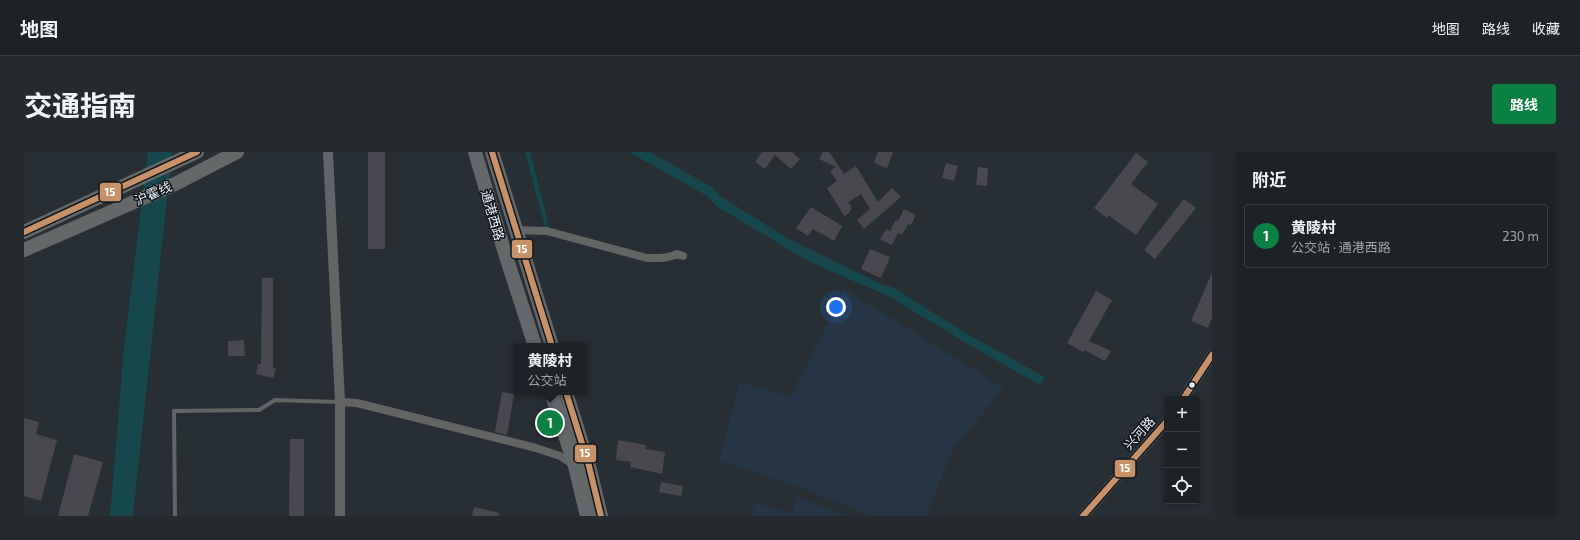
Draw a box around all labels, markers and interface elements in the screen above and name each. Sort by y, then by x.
text: 地图 [20,17,58,40]
text: 地图 [1432,20,1460,37]
text: 路线 [1482,20,1510,37]
text: 收藏 [1532,20,1560,37]
button: 路线 [1492,84,1556,124]
text: 交通指南 [24,88,136,122]
text: 附近 [1252,169,1286,189]
street label: 沪霍线 [132,178,174,208]
line badge: 15 [99,182,122,202]
text: 15 [105,185,115,198]
street label: 通港西路 [478,188,508,242]
text: 黄陵村 [1291,218,1336,236]
text: 1 [1263,228,1269,244]
text: 230 m [1502,228,1539,244]
line badge: 15 [511,239,533,259]
text: 公交站 · 通港西路 [1291,239,1391,255]
text: 15 [517,242,527,255]
your location [826,297,846,317]
popup [513,343,587,395]
text: 黄陵村 [527,351,573,369]
text: 公交站 [527,372,567,388]
unlabelled marker [1187,380,1197,390]
map controls [1164,396,1200,504]
button: + [1164,396,1200,432]
pin: 1 [537,408,563,438]
street label: 兴河路 [1120,413,1158,453]
button: − [1164,432,1200,468]
line badge: 15 [574,444,597,463]
text: 15 [580,446,590,459]
line badge: 15 [1114,459,1136,478]
text: 15 [1120,461,1130,474]
button: locate [1164,468,1200,504]

